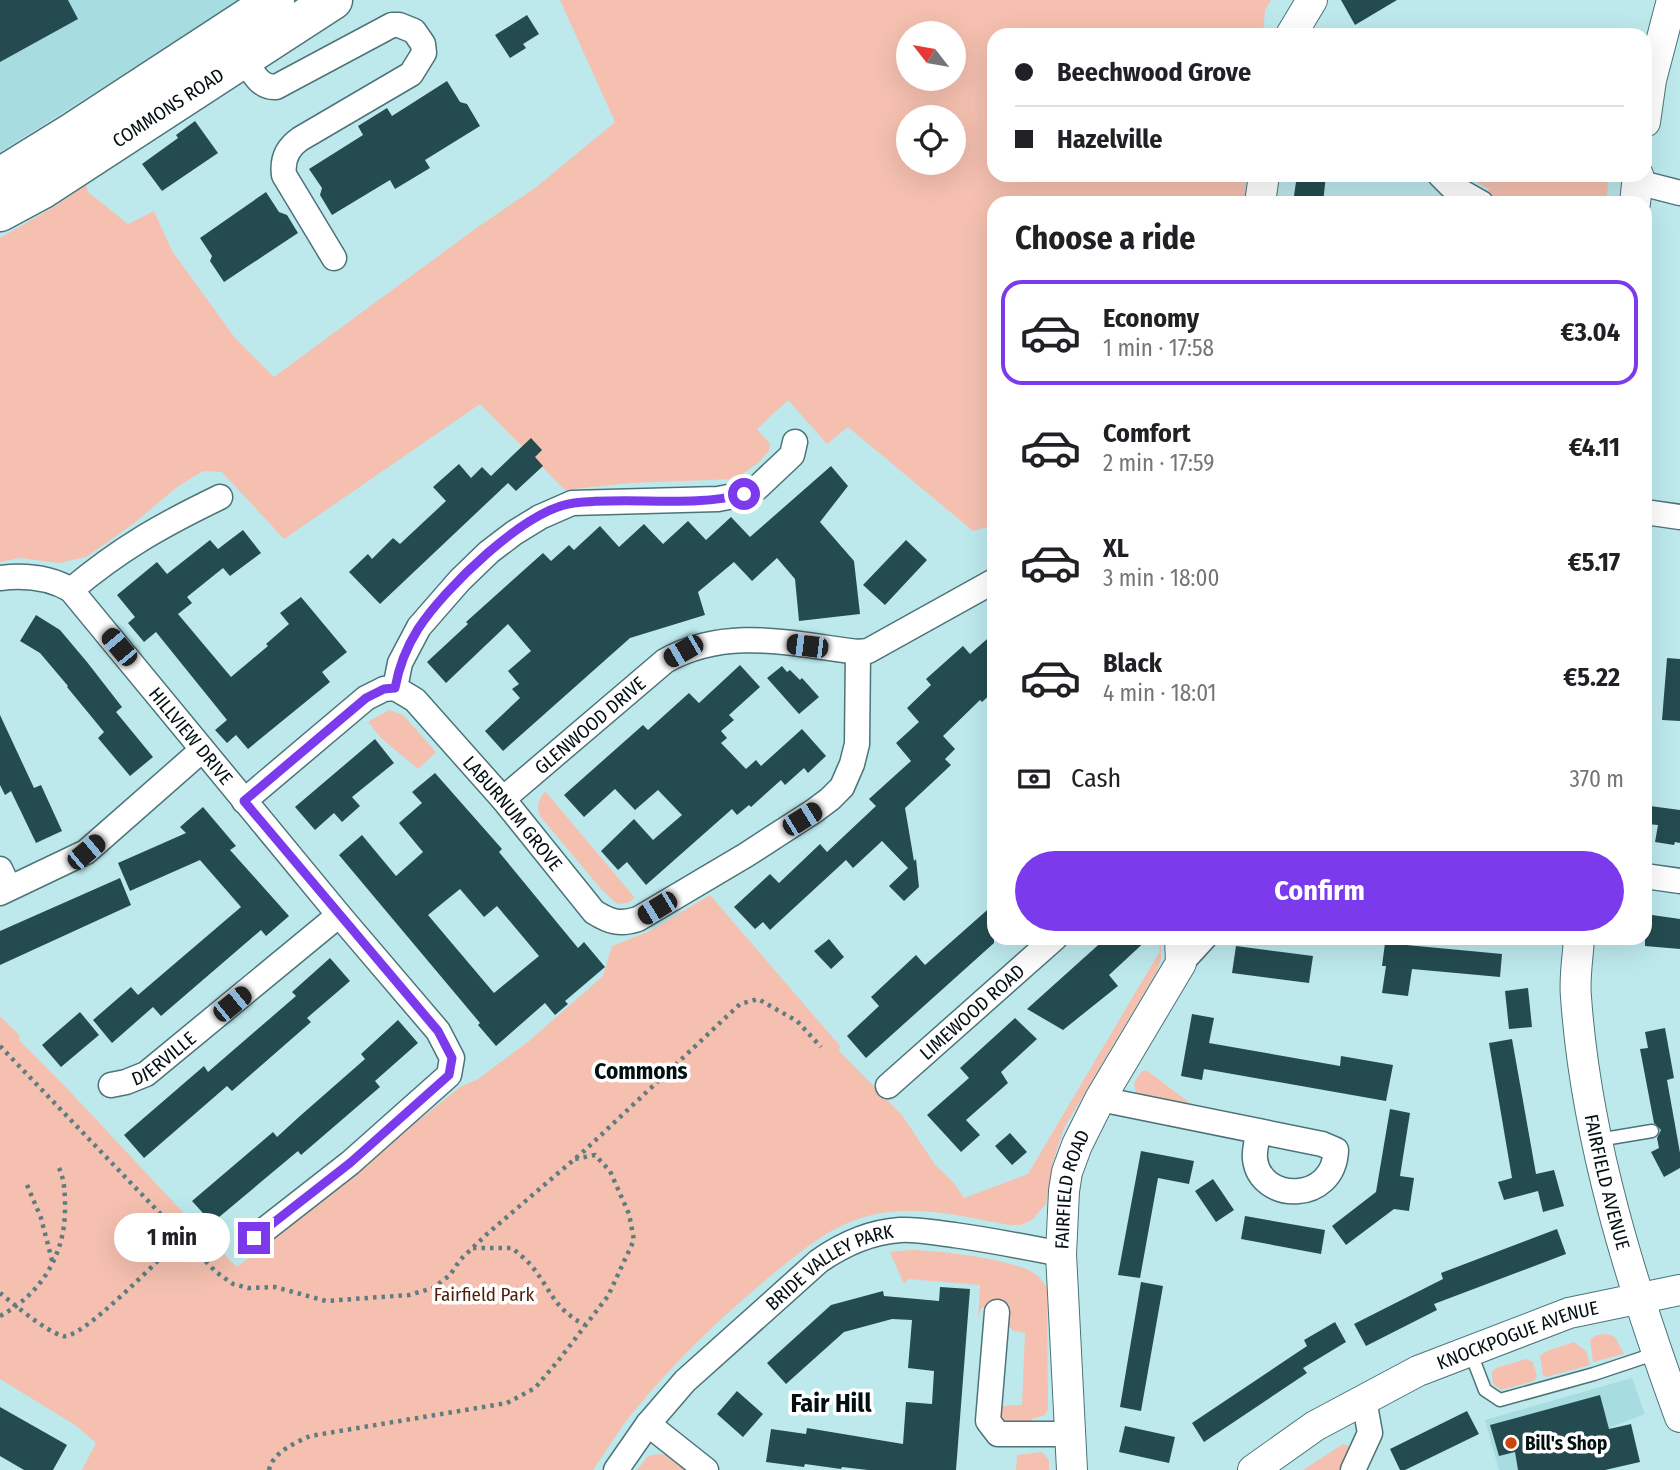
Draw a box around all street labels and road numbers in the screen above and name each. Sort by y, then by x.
street label: COMMONS ROAD [108,63,228,152]
street label: GLENWOOD DRIVE [530,671,650,779]
street label: HILLVIEW DRIVE [144,682,238,789]
street label: LABURNUM GROVE [458,751,568,875]
street label: LIMEWOOD ROAD [915,959,1029,1064]
street label: DIERVILLE [128,1026,200,1090]
street label: FAIRFIELD AVENUE [1580,1112,1635,1253]
street label: FAIRFIELD ROAD [1050,1126,1094,1250]
street label: BRIDE VALLEY PARK [761,1219,896,1315]
street label: KNOCKPOGUE AVENUE [1433,1296,1601,1374]

